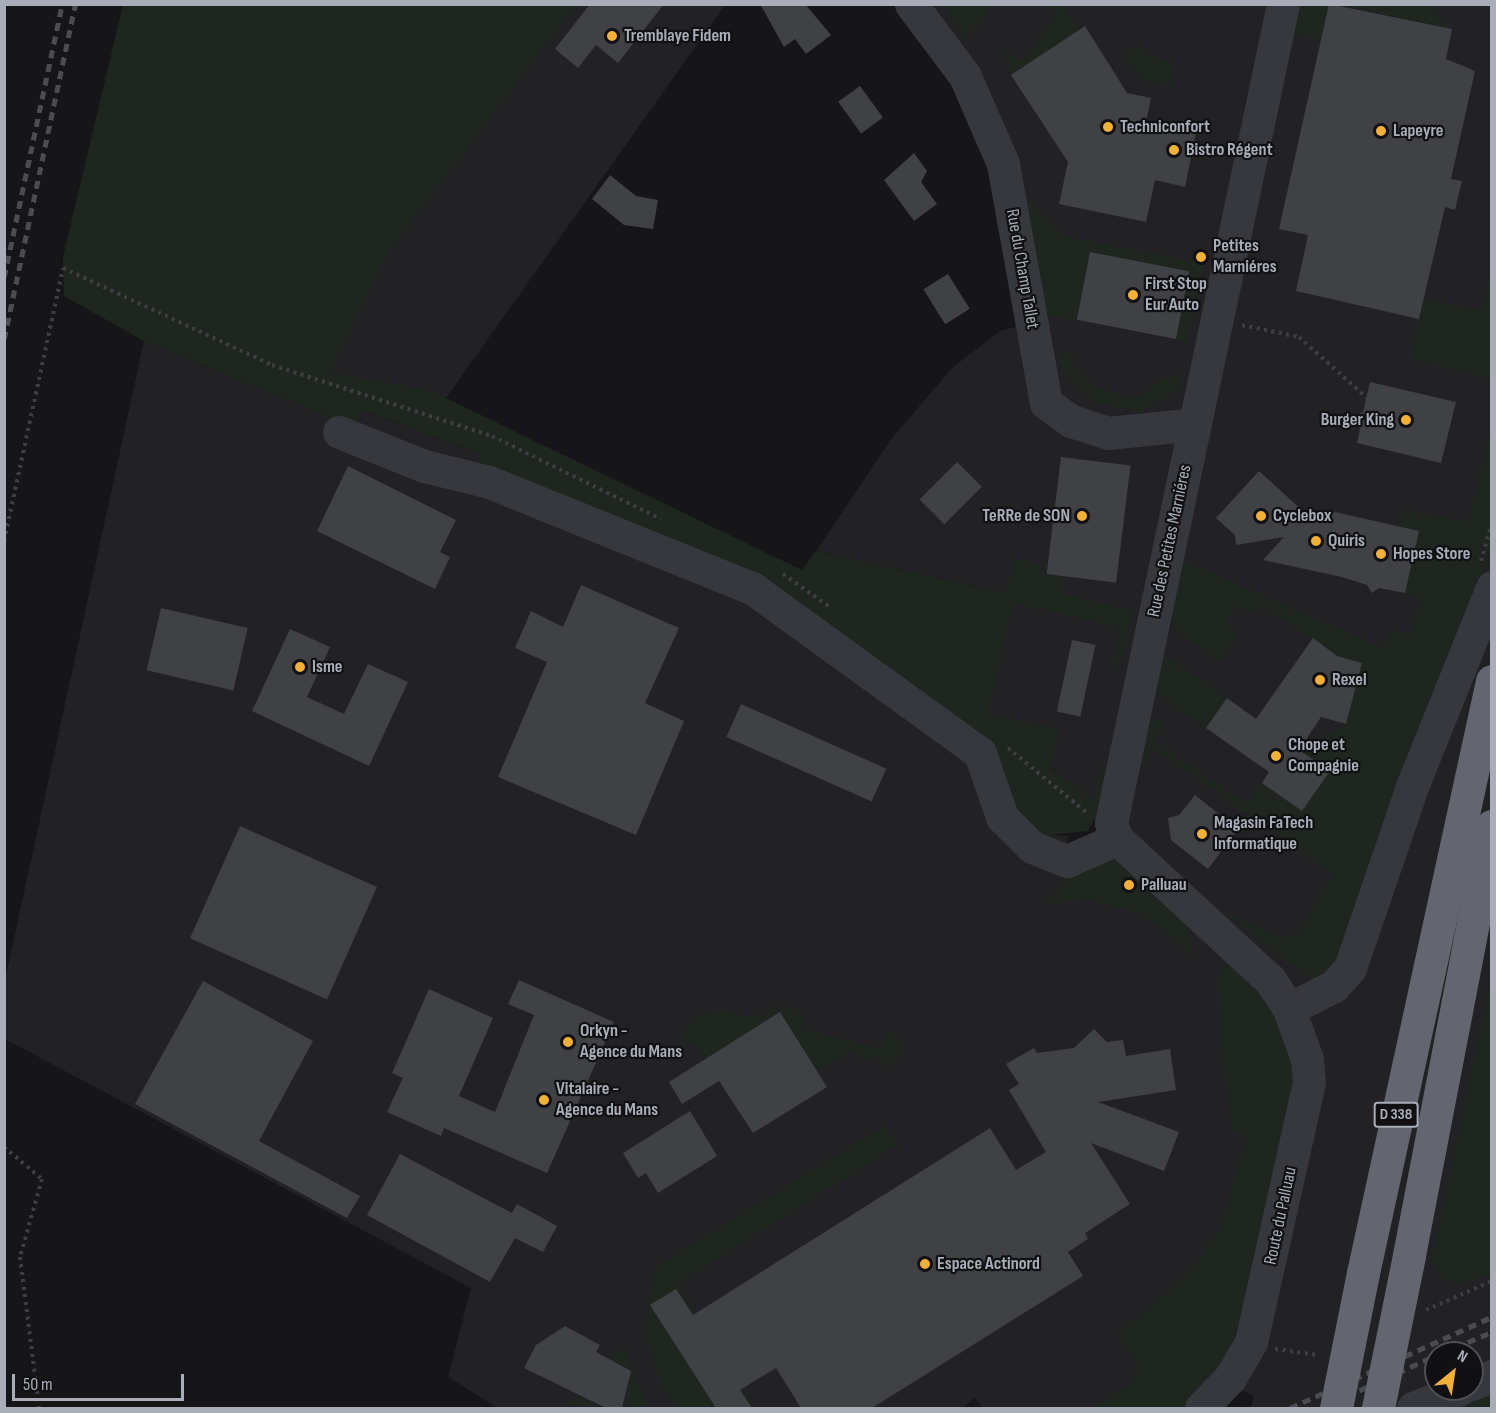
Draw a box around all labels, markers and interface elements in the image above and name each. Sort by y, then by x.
place label: Tremblaye Fidem [624,25,731,47]
marker: Tremblaye Fidem [605,29,619,43]
place label: Techniconfort [1120,116,1210,138]
marker: Techniconfort [1101,120,1115,134]
place label: Lapeyre [1393,120,1443,142]
marker: Lapeyre [1374,124,1388,138]
place label: Bistro Régent [1186,139,1273,161]
marker: Bistro Régent [1167,143,1181,157]
street label: Rue du Champ Tallet [1001,207,1043,331]
place label: Petites Marniéres [1213,236,1277,278]
marker: Petites Marniéres [1194,250,1208,264]
place label: First Stop Eur Auto [1145,274,1207,316]
marker: First Stop Eur Auto [1126,288,1140,302]
place label: Burger King [1321,409,1394,431]
marker: Burger King [1399,413,1413,427]
street label: Rue des Petites Marniéres [1143,463,1197,619]
place label: TeRRe de SON [982,505,1070,527]
place label: Cyclebox [1273,505,1331,527]
marker: TeRRe de SON [1075,509,1089,523]
marker: Cyclebox [1254,509,1268,523]
place label: Quiris [1328,530,1365,552]
marker: Quiris [1309,534,1323,548]
place label: Hopes Store [1393,543,1470,565]
marker: Hopes Store [1374,547,1388,561]
place label: Isme [312,656,343,678]
marker: Isme [293,660,307,674]
place label: Rexel [1332,669,1367,691]
marker: Rexel [1313,673,1327,687]
place label: Chope et Compagnie [1288,735,1359,777]
marker: Chope et Compagnie [1269,749,1283,763]
place label: Magasin FaTech Informatique [1214,813,1313,856]
marker: Magasin FaTech Informatique [1195,827,1209,841]
place label: Palluau [1141,874,1187,896]
marker: Palluau [1122,878,1136,892]
place label: Orkyn - Agence du Mans [580,1021,682,1064]
marker: Orkyn - Agence du Mans [561,1035,575,1049]
place label: Vitalaire - Agence du Mans [556,1079,658,1122]
marker: Vitalaire - Agence du Mans [537,1093,551,1107]
road number: D 338 [1374,1102,1418,1128]
street label: Route du Palluau [1260,1165,1302,1267]
place label: Espace Actinord [937,1253,1040,1275]
marker: Espace Actinord [918,1257,932,1271]
north arrow [1424,1341,1484,1401]
text: N [1454,1346,1471,1367]
scale bar [15,1362,188,1400]
text: 50 m [23,1374,53,1395]

